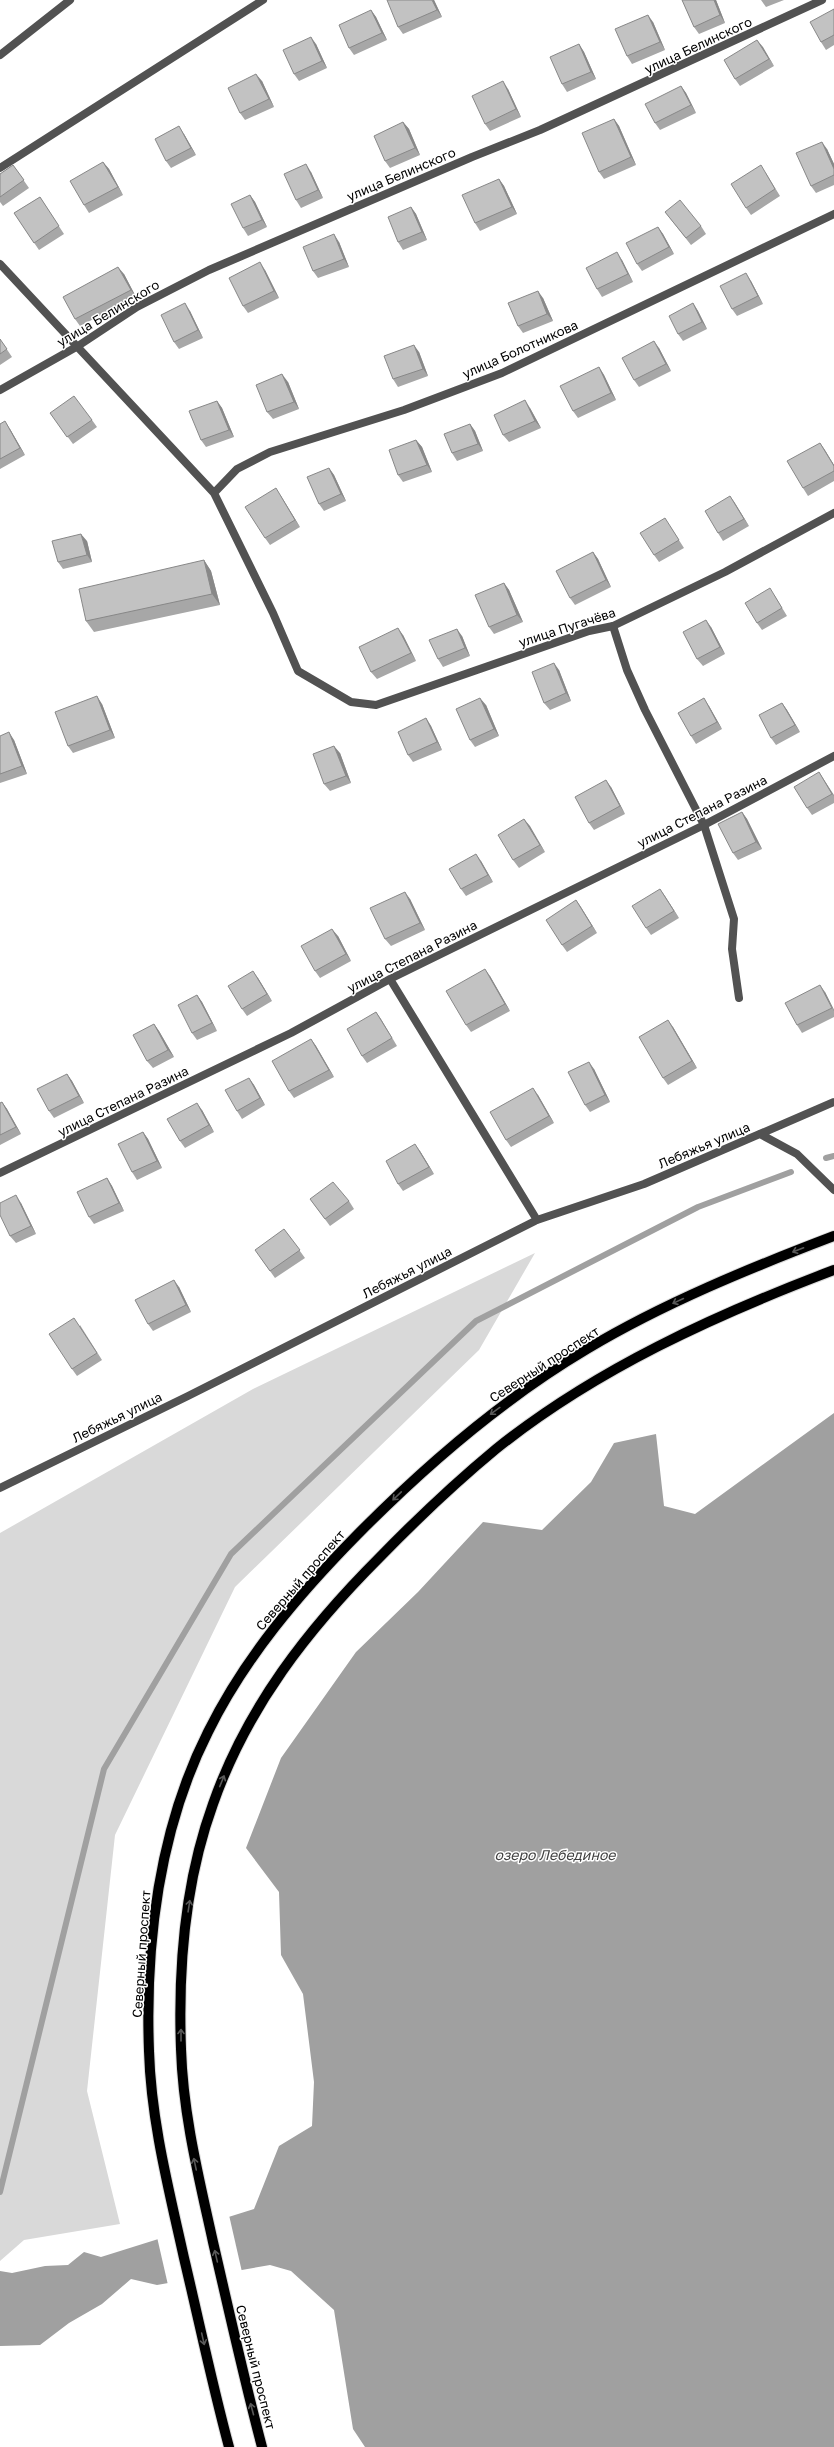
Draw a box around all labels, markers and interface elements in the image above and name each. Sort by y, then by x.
street label: улица Белинского [642,13,754,77]
street label: улица Белинского [344,144,458,204]
street label: улица Белинского [54,276,162,350]
street label: улица Болотникова [460,316,580,382]
street label: улица Пугачёва [517,604,617,650]
street label: улица Степана Разина [634,771,770,851]
street label: улица Степана Разина [344,916,480,996]
street label: улица Степана Разина [55,1062,191,1140]
street label: Лебяжья улица [656,1118,752,1172]
street label: Лебяжья улица [360,1243,454,1301]
one-way arrow [792,1246,804,1254]
one-way arrow [673,1298,685,1305]
street label: Северный проспект [486,1322,602,1405]
street label: Лебяжья улица [69,1388,165,1446]
one-way arrow [490,1407,501,1415]
one-way arrow [392,1491,402,1501]
street label: Северный проспект [252,1526,348,1633]
one-way arrow [219,1775,226,1787]
water label: озеро Лебединое [495,1846,616,1863]
street label: Северный проспект [129,1889,153,2018]
one-way arrow [185,1900,193,1913]
one-way arrow [177,2029,185,2042]
one-way arrow [191,2158,199,2171]
one-way arrow [212,2250,220,2263]
street label: Северный проспект [233,2303,279,2432]
one-way arrow [199,2332,207,2345]
one-way arrow [248,2403,255,2416]

